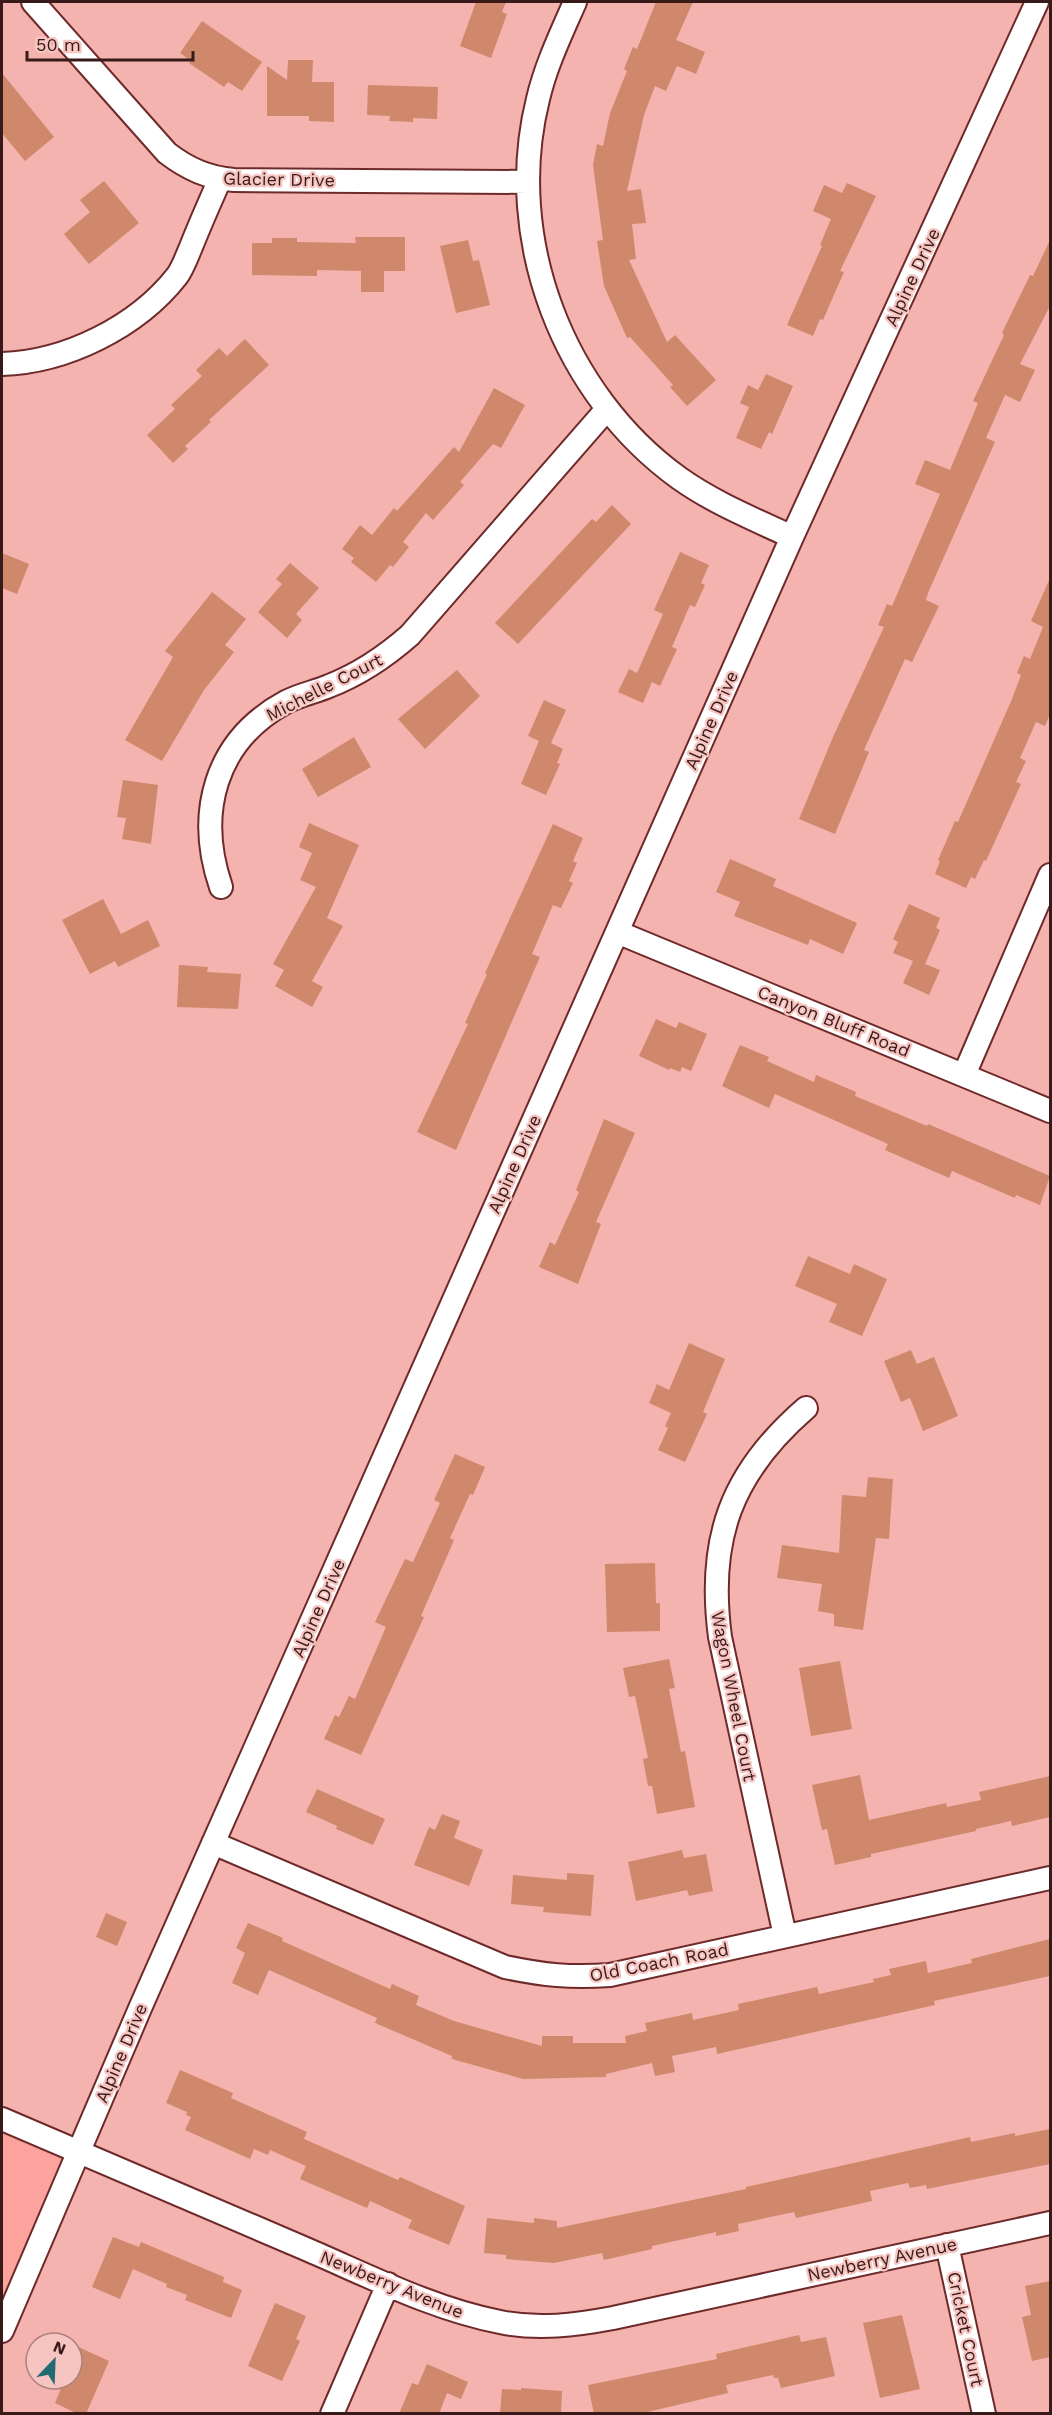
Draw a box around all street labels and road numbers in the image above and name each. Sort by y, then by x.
street label: Glacier Drive [223,168,335,190]
street label: Alpine Drive [880,225,944,329]
street label: Michelle Court [262,648,386,725]
street label: Alpine Drive [680,667,742,773]
street label: Canyon Bluff Road [755,981,913,1061]
street label: Alpine Drive [483,1111,545,1217]
street label: Alpine Drive [287,1555,349,1661]
street label: Wagon Wheel Court [707,1609,761,1783]
street label: Old Coach Road [588,1938,730,1986]
street label: Alpine Drive [91,2000,151,2106]
street label: Newberry Avenue [805,2233,959,2285]
street label: Newberry Avenue [317,2246,467,2322]
street label: Cricket Court [944,2270,989,2389]

